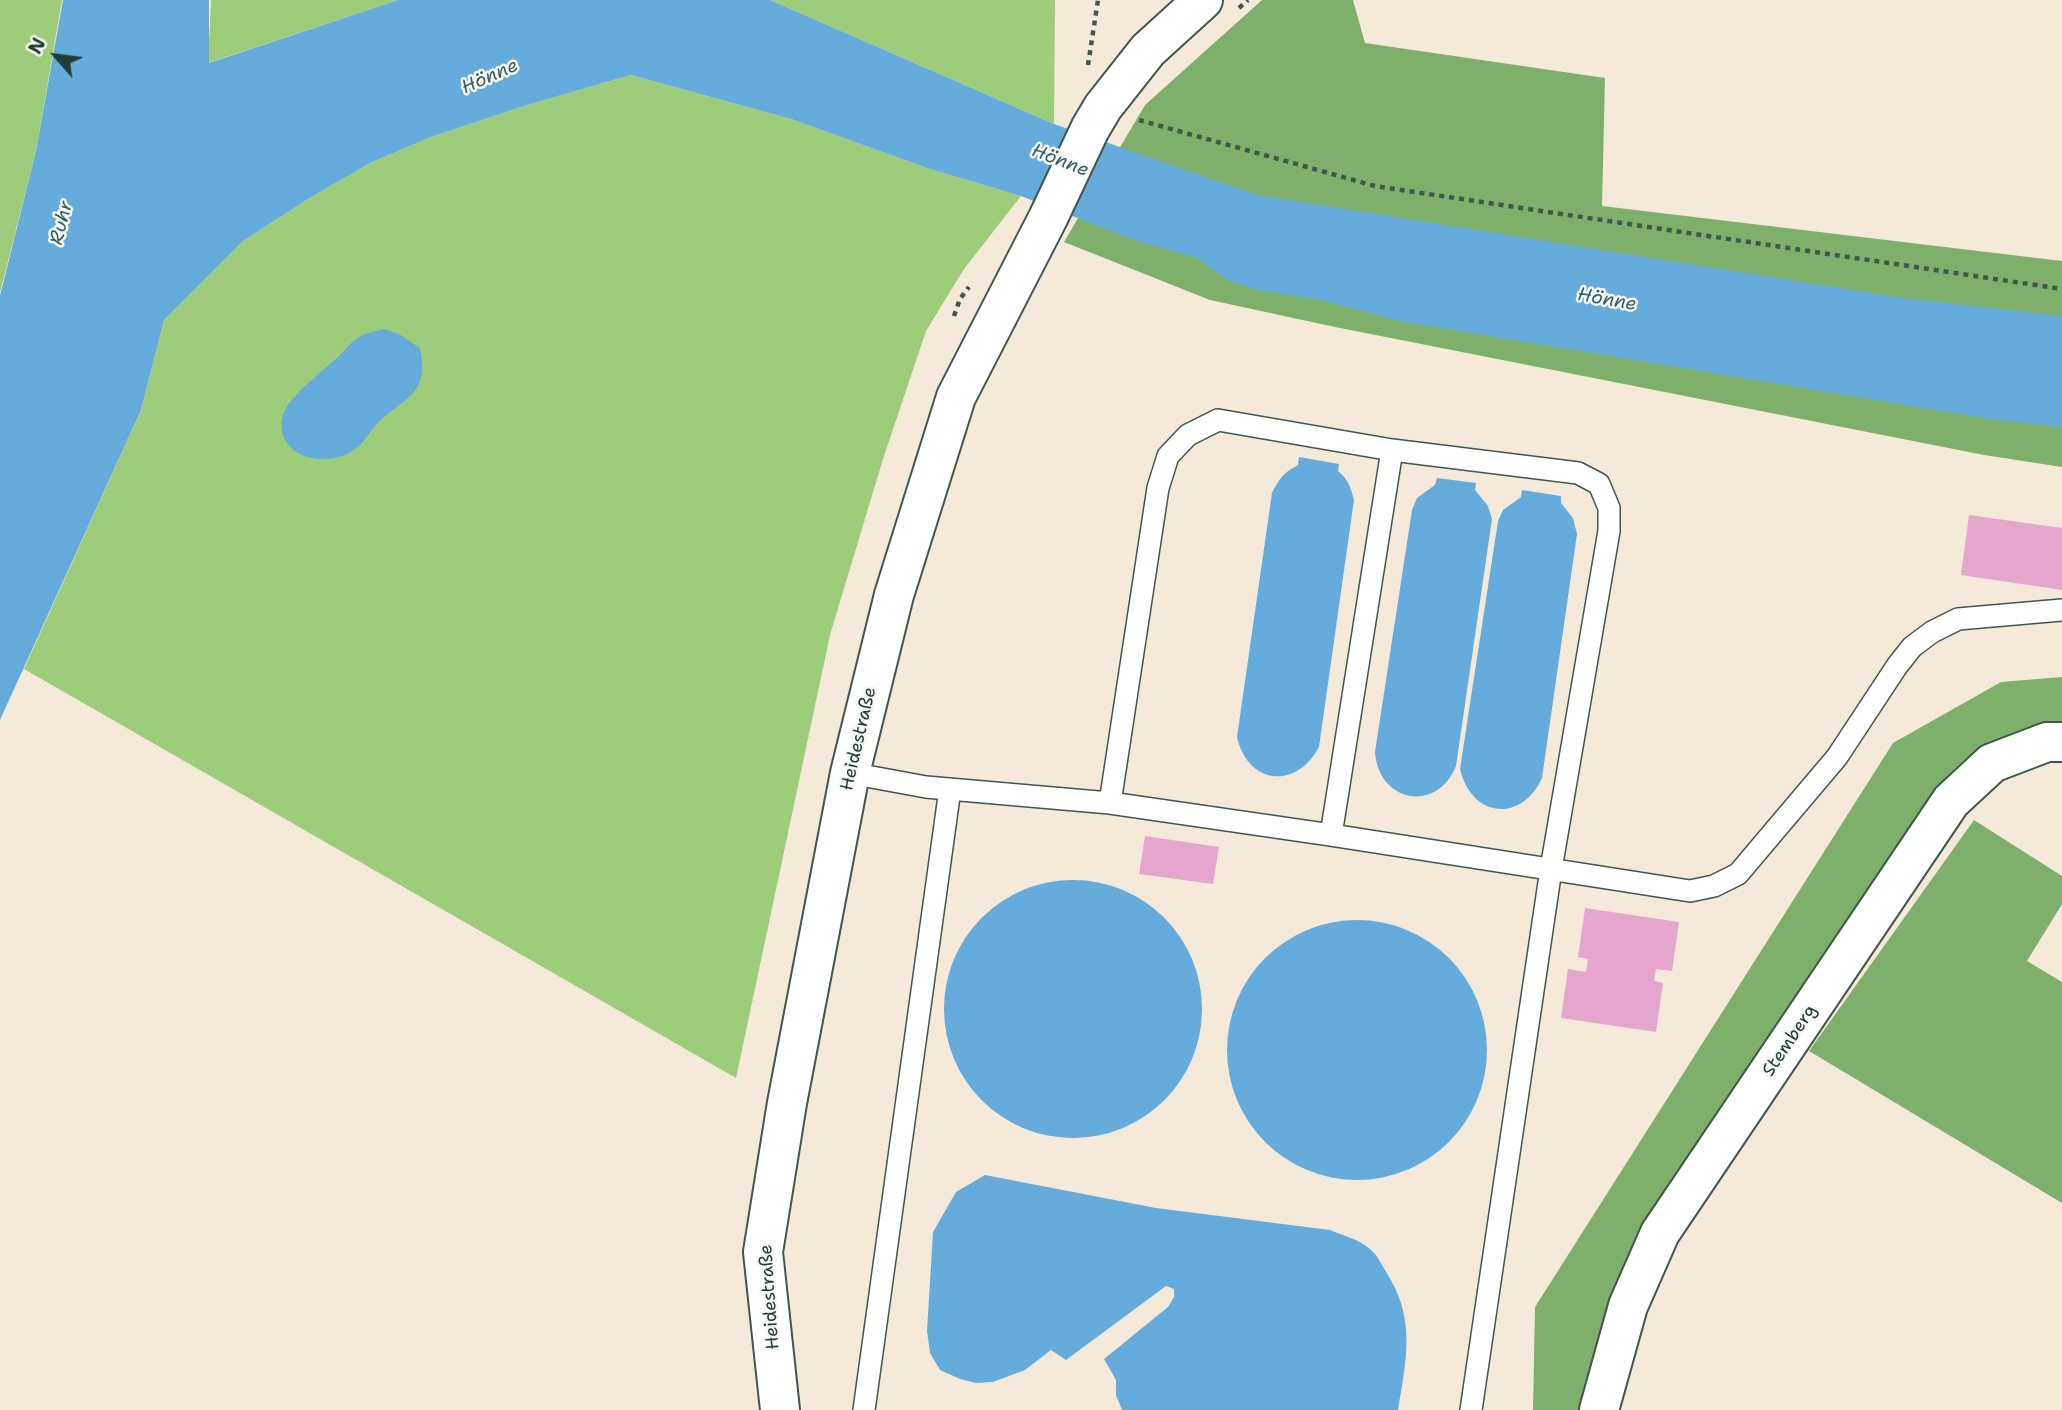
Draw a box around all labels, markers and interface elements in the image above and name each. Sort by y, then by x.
north arrow [21,21,91,91]
text: N [22,33,52,58]
water label: Hönne [458,54,522,100]
water label: Hönne [1028,140,1092,182]
water label: Ruhr [46,199,78,247]
water label: Hönne [1576,284,1638,316]
street label: Heidestraße [837,685,881,793]
street label: Stemberg [1758,1001,1822,1081]
street label: Heidestraße [756,1244,784,1350]

